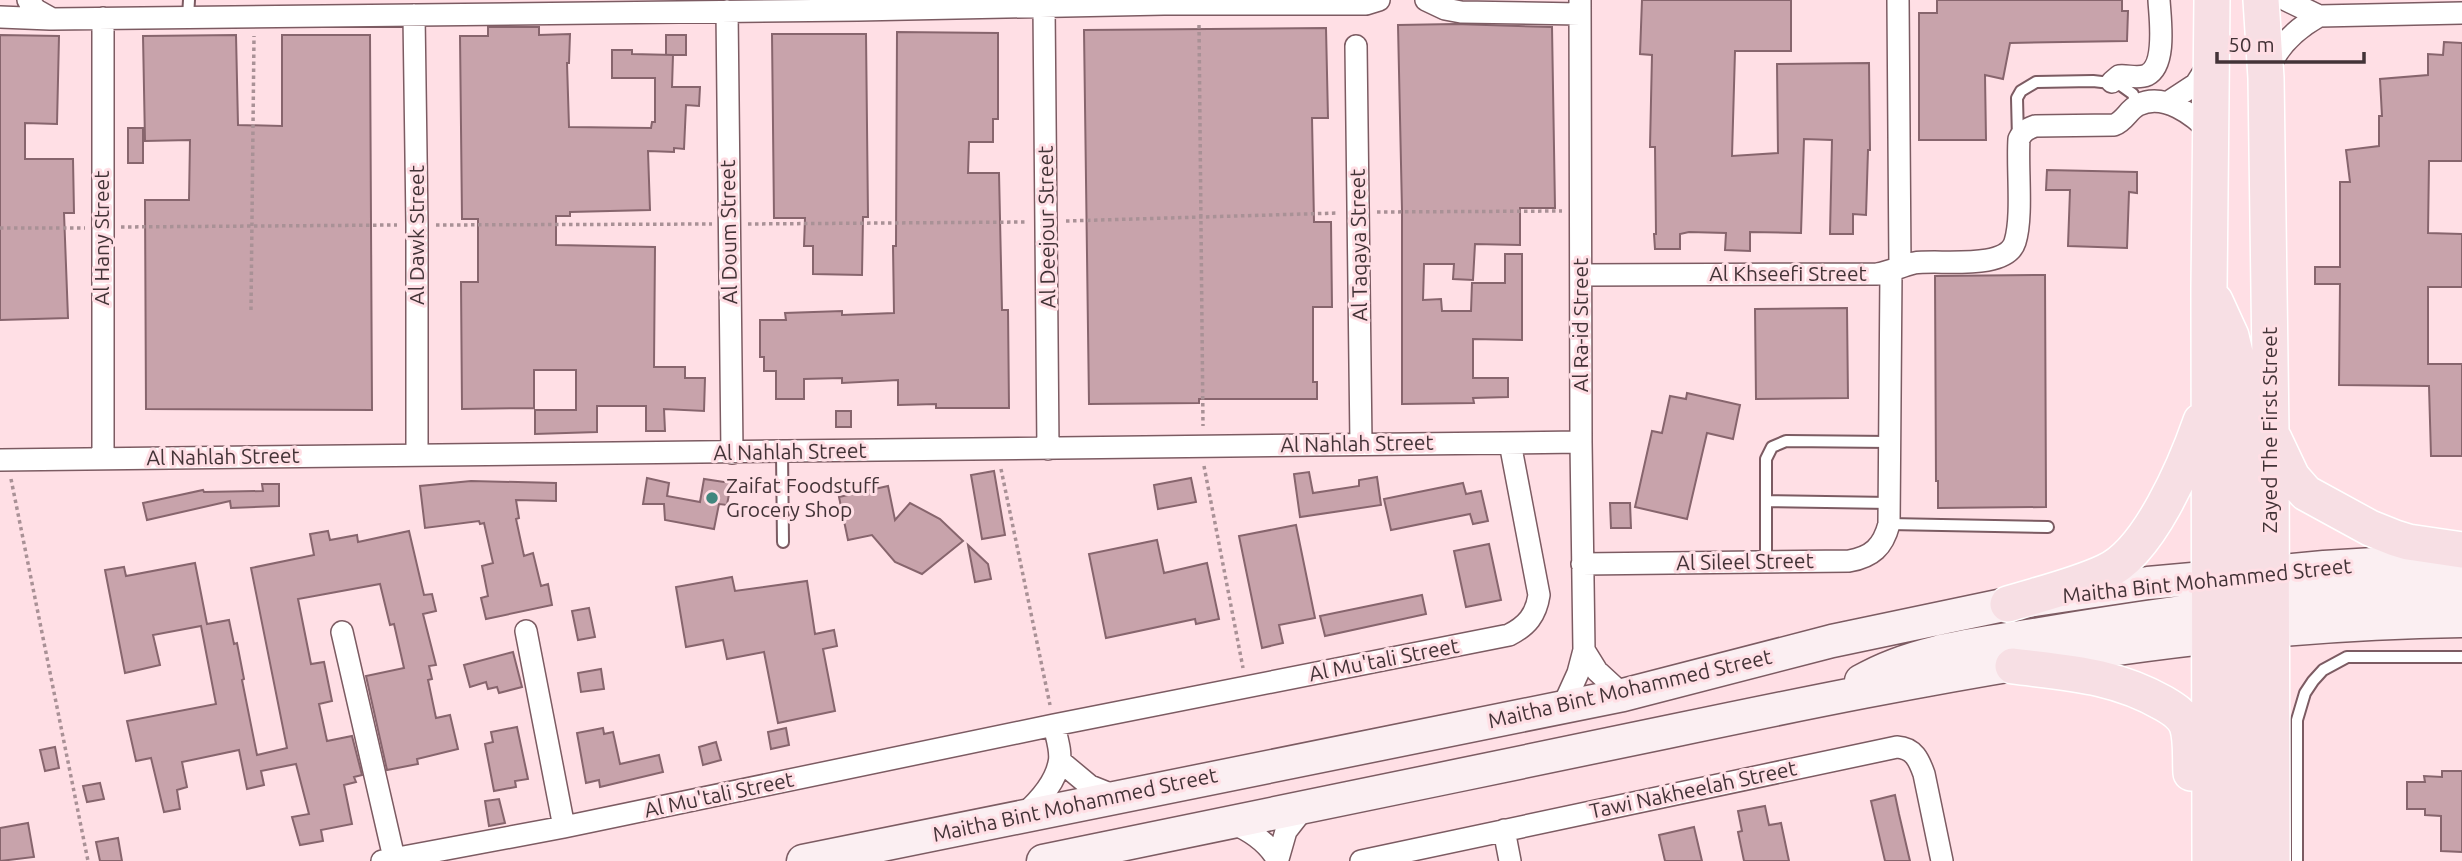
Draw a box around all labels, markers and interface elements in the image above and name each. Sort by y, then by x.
scale bar [2217,21,2364,65]
text: 50 m [2228,32,2275,56]
street label: Al Deejour Street [1033,145,1059,309]
street label: Al Doum Street [715,159,741,305]
street label: Al Dawk Street [404,165,428,305]
street label: Al Taqaya Street [1345,168,1371,322]
street label: Al Hany Street [89,171,113,305]
street label: Al Ra-id Street [1568,258,1592,392]
street label: Al Khseefi Street [1709,261,1867,285]
street label: Zayed The First Street [2257,327,2281,533]
street label: Al Nahlah Street [1280,430,1434,456]
street label: Al Nahlah Street [713,438,867,464]
street label: Al Nahlah Street [146,443,300,469]
place label: Zaifat Foodstuff Grocery Shop [726,473,880,521]
marker: Zaifat Foodstuff Grocery Shop [704,490,720,506]
street label: Al Sileel Street [1676,548,1814,574]
street label: Maitha Bint Mohammed Street [2061,553,2353,607]
street label: Al Mu'tali Street [1307,633,1461,685]
street label: Maitha Bint Mohammed Street [1486,644,1774,732]
street label: Tawi Nakheelah Street [1587,755,1799,823]
street label: Maitha Bint Mohammed Street [930,762,1219,846]
street label: Al Mu'tali Street [642,766,796,822]

